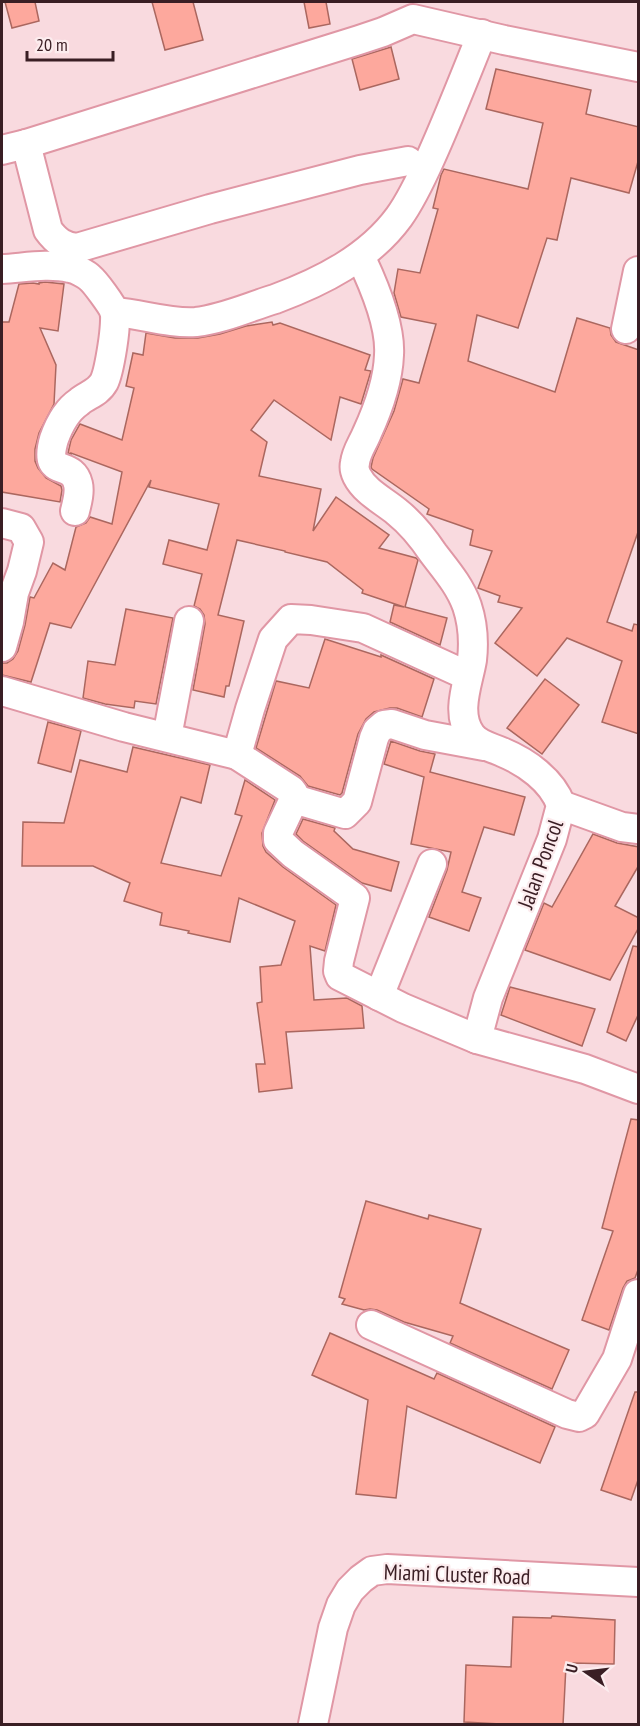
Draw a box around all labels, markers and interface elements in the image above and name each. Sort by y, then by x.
scale bar [27,24,112,62]
text: 20 m [36,33,68,56]
street label: Jalan Poncol [511,815,569,913]
street label: Miami Cluster Road [383,1557,531,1591]
north arrow [556,1642,616,1702]
text: U [561,1662,582,1675]

